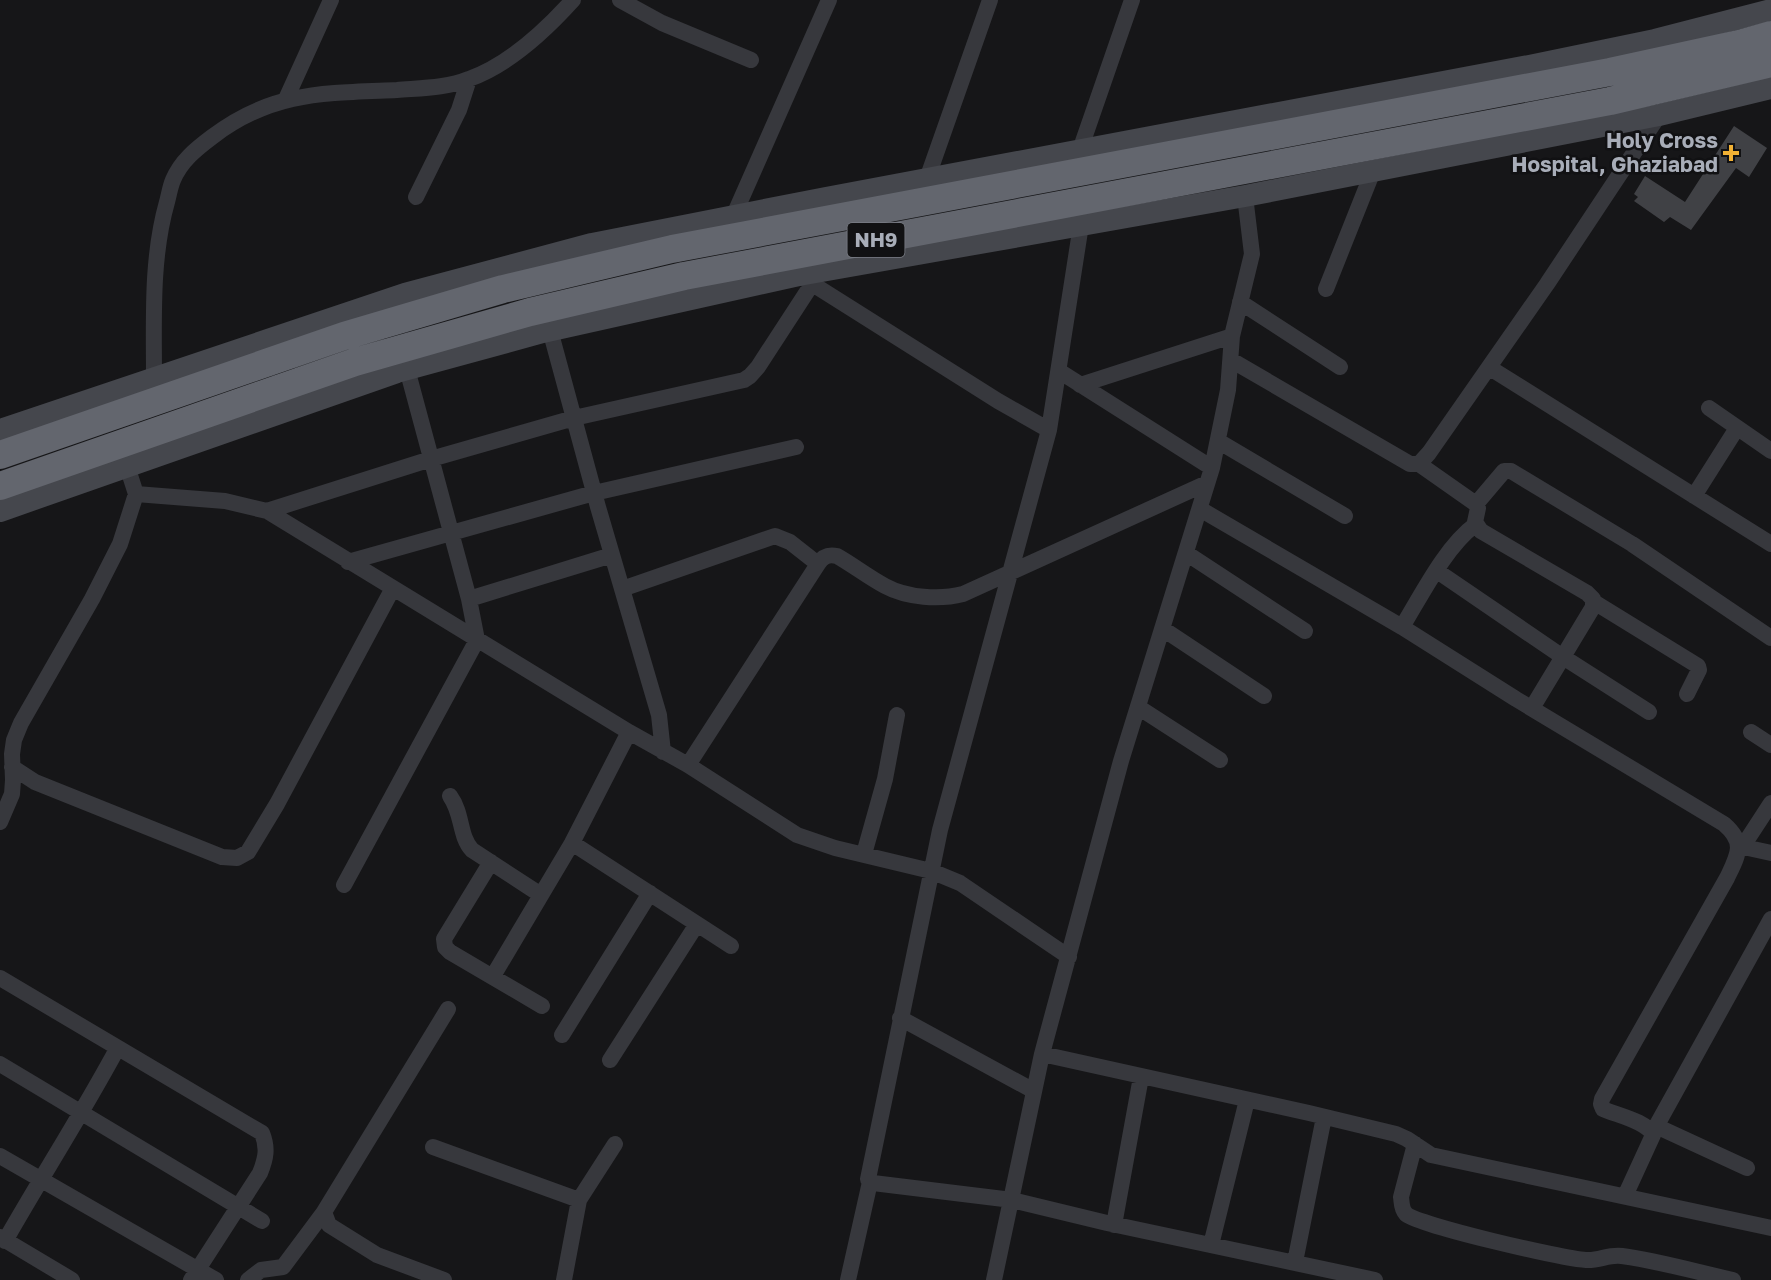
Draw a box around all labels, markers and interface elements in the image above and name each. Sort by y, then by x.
place label: Holy Cross Hospital, Ghaziabad [1512,127,1718,177]
marker: Holy Cross Hospital, Ghaziabad [1722,144,1740,162]
road number: NH9 [848,223,904,257]

